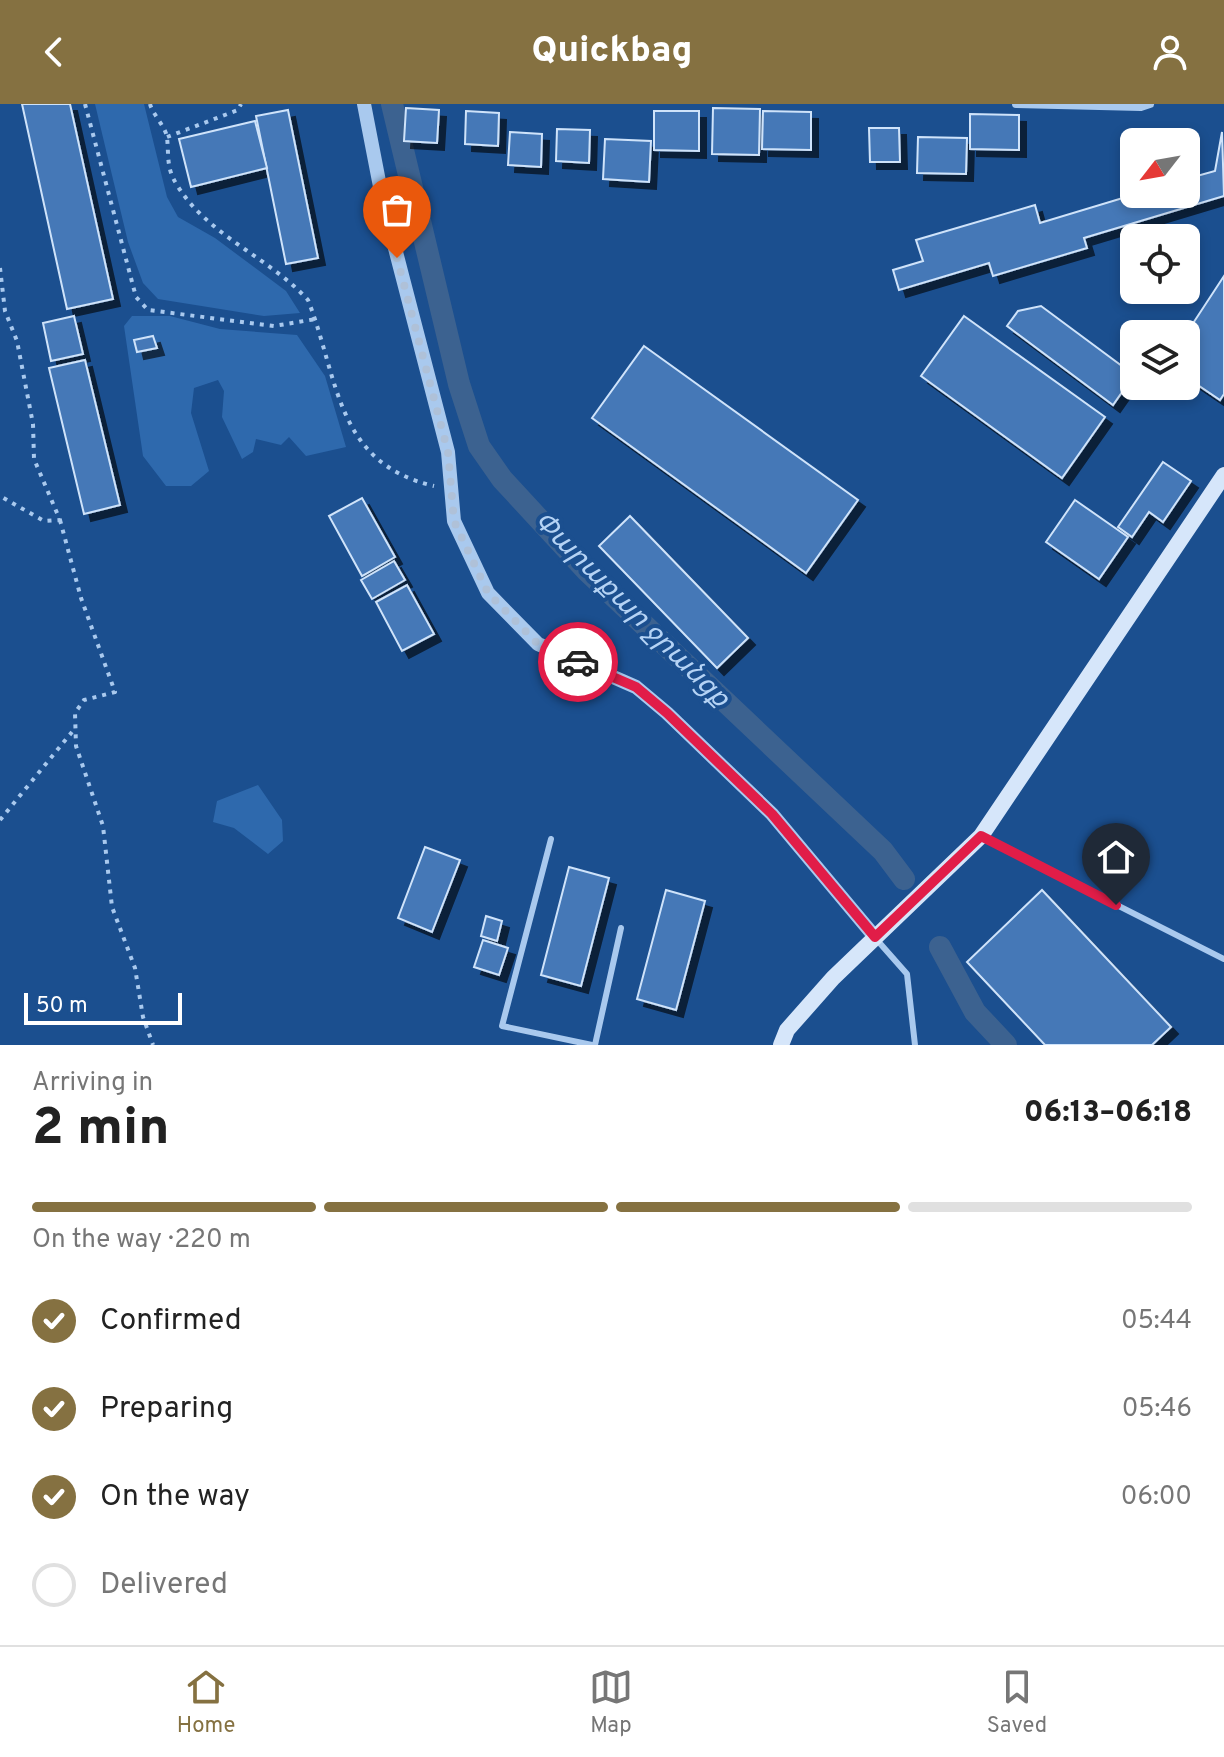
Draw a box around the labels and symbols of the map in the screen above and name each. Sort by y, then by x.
north arrow [1120,128,1200,208]
pin [363,176,431,258]
water label: Փարաքար ջրանցք [525,504,738,717]
courier [538,622,618,702]
pin [1082,823,1150,905]
scale bar [24,989,182,1025]

